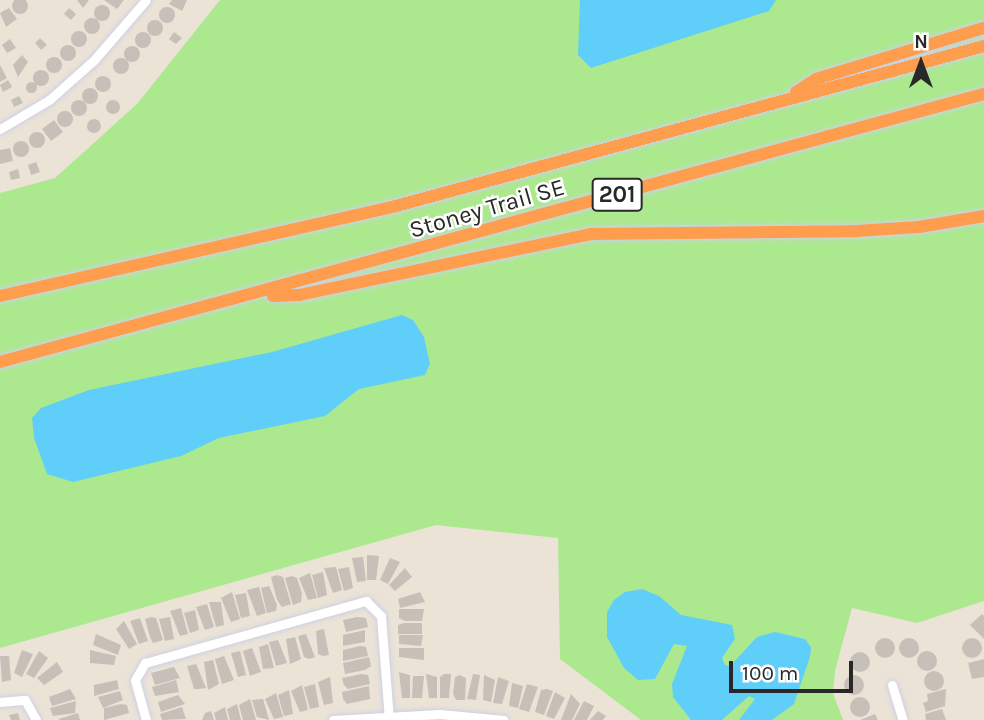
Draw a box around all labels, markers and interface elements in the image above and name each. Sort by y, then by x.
north arrow [886,28,956,98]
text: N [914,31,928,53]
street label: Stoney Trail SE [406,173,568,245]
road number: 201 [591,176,643,214]
scale bar [732,646,856,690]
text: 100 m [742,661,799,685]

